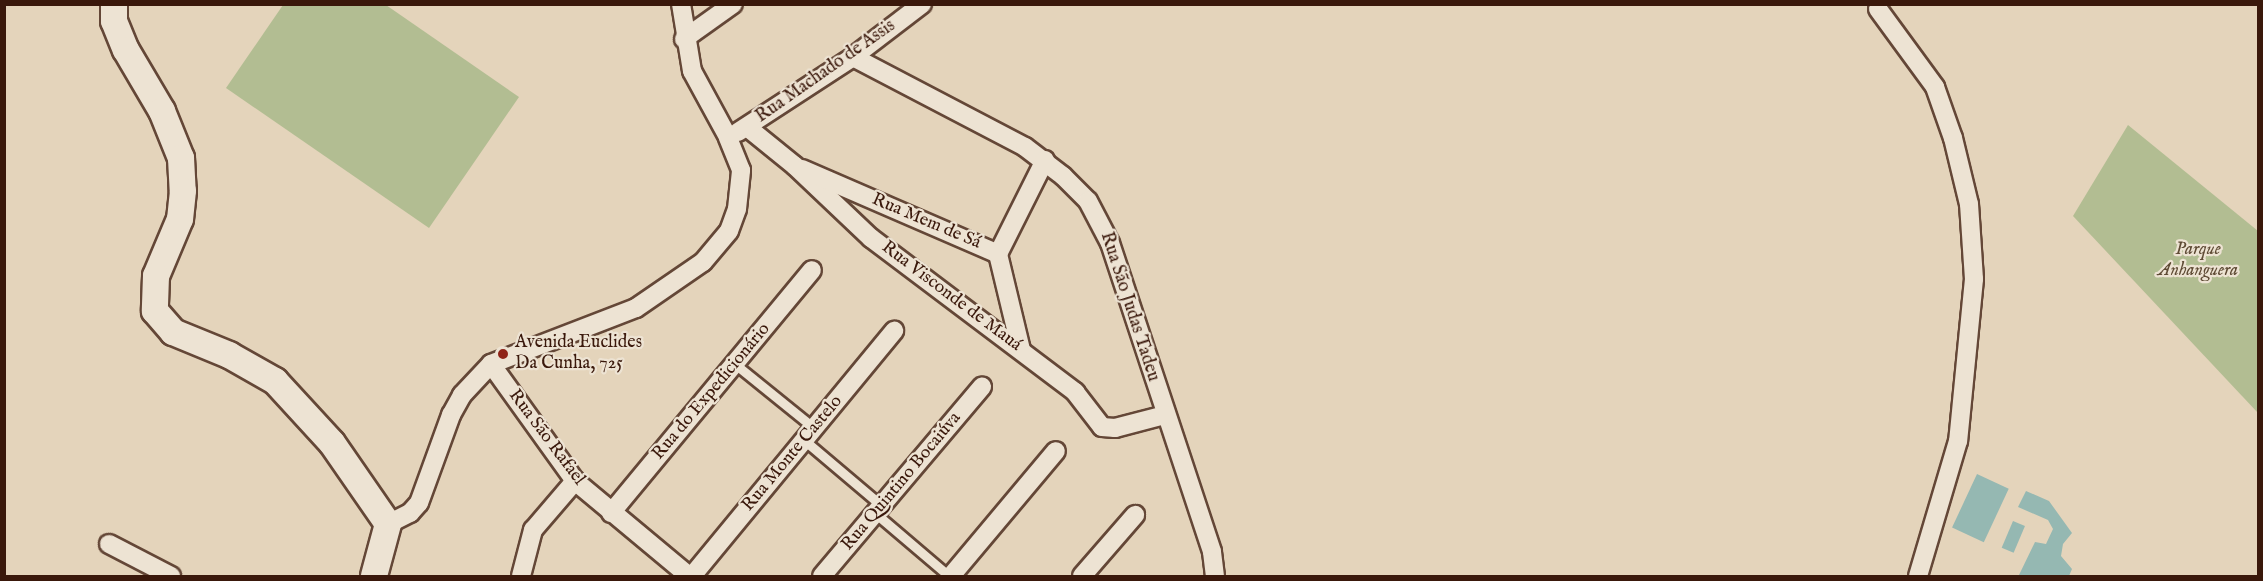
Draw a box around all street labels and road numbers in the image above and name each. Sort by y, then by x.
street label: Rua Machado de Assis [752,16,900,128]
street label: Rua Mem de Sá [868,189,984,255]
street label: Rua São Judas Tadeu [1095,230,1163,384]
street label: Rua Visconde de Mauá [877,237,1025,357]
street label: Rua do Expedicionário [648,319,776,465]
street label: Rua São Rafael [503,386,589,490]
street label: Rua Monte Castelo [738,392,848,516]
street label: Rua Quintino Bocaiúva [838,408,966,556]

